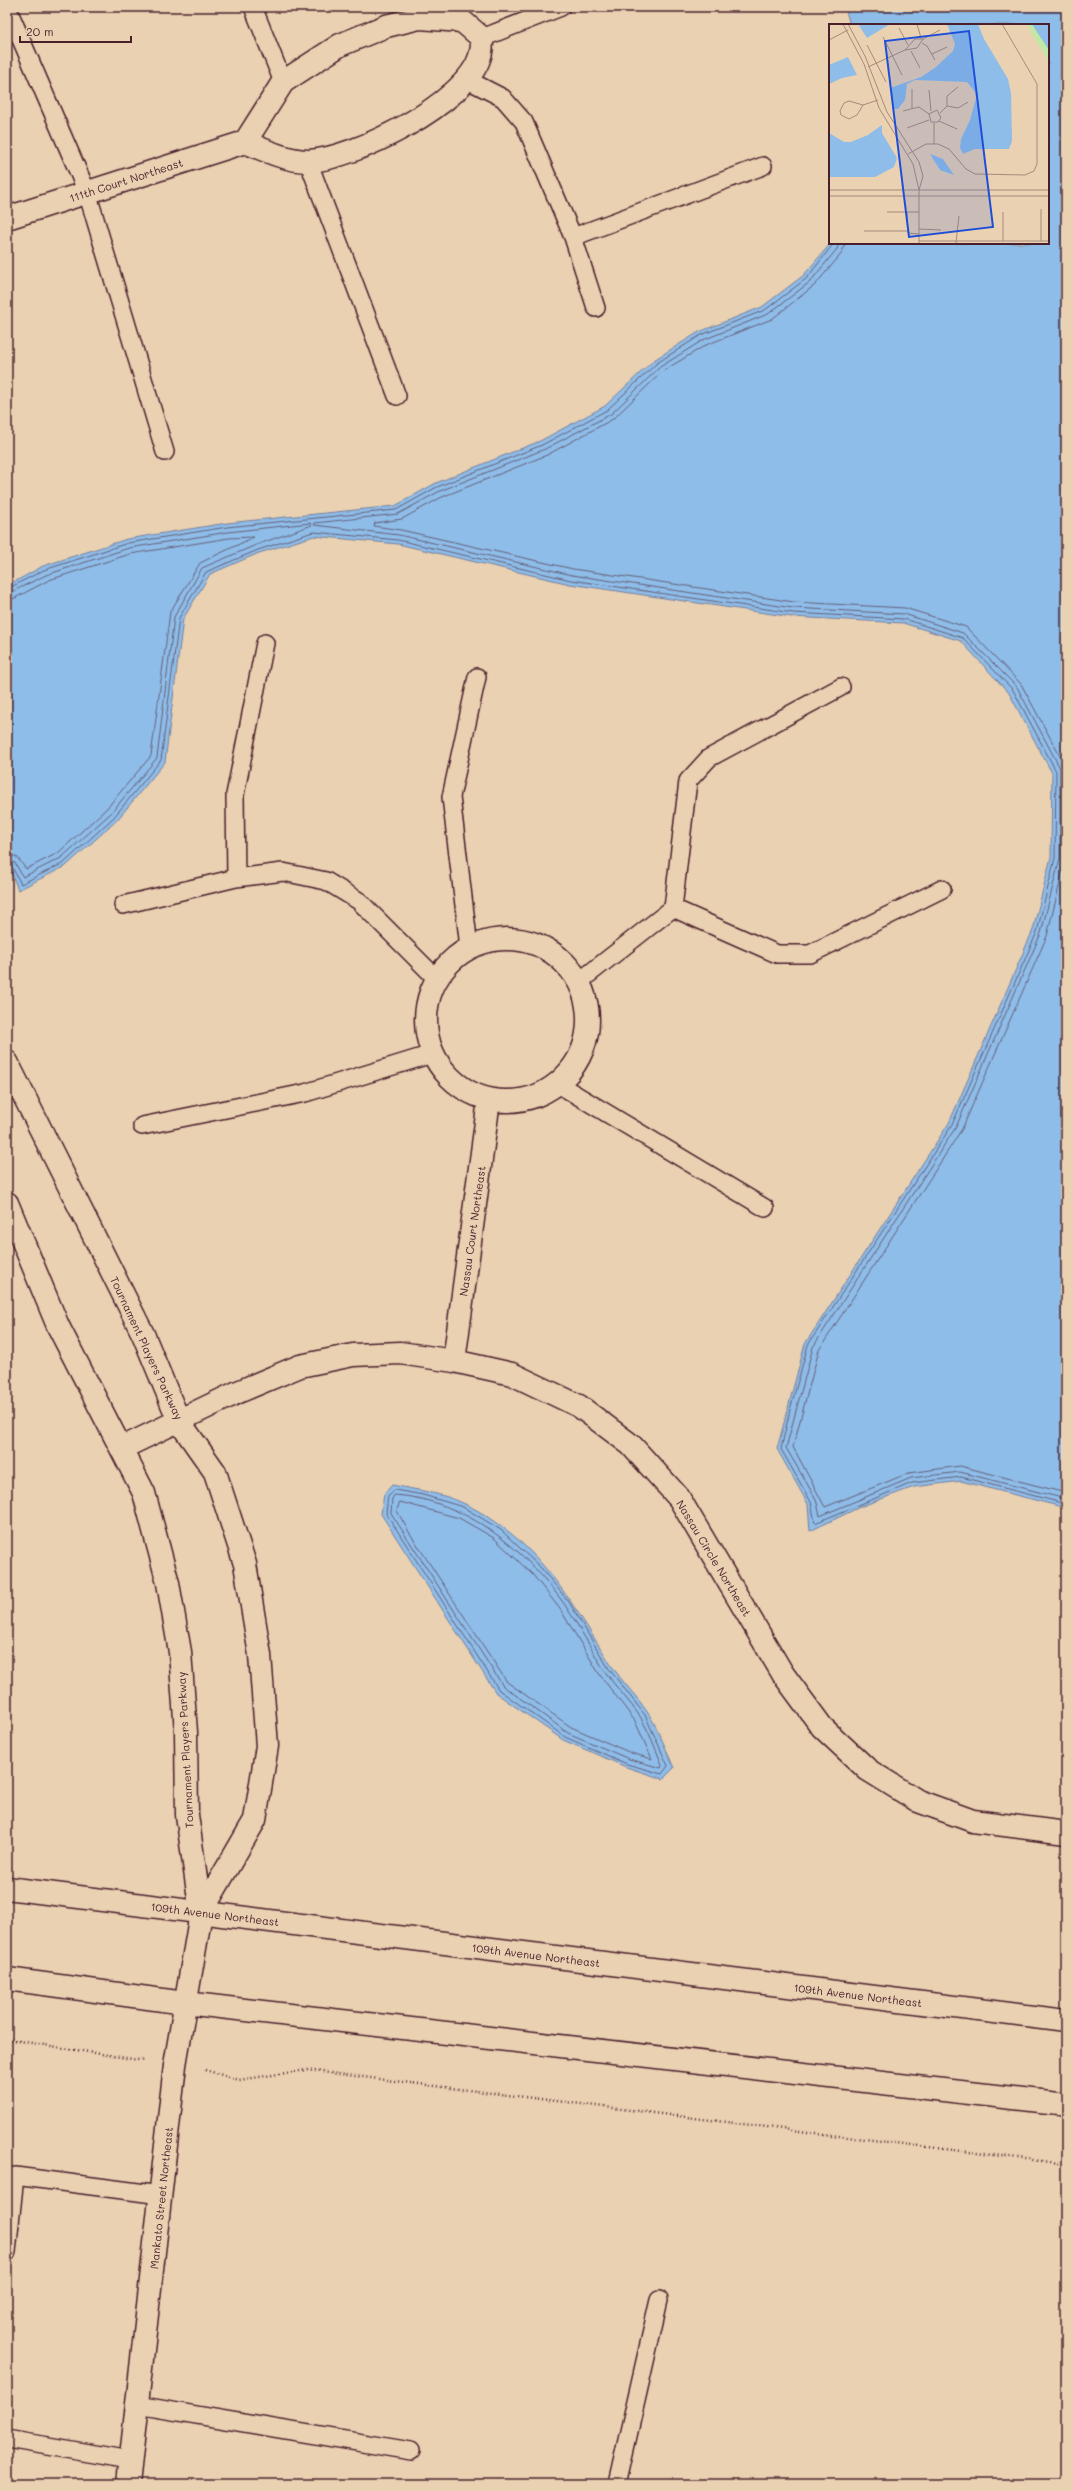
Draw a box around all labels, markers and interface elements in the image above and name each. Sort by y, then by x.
scale bar [20,18,131,44]
text: 20 m [26,23,54,39]
inset map [829,24,1049,244]
street label: 111th Court Northeast [67,154,185,205]
street label: Nassau Court Northeast [455,1165,489,1297]
street label: Tournament Players Parkway [107,1274,187,1422]
street label: Nassau Circle Northeast [673,1497,755,1619]
street label: Tournament Players Parkway [173,1671,197,1829]
street label: 109th Avenue Northeast [150,1899,280,1929]
street label: 109th Avenue Northeast [471,1940,601,1970]
street label: 109th Avenue Northeast [793,1980,923,2010]
street label: Mankato Street Northeast [146,2126,176,2270]

